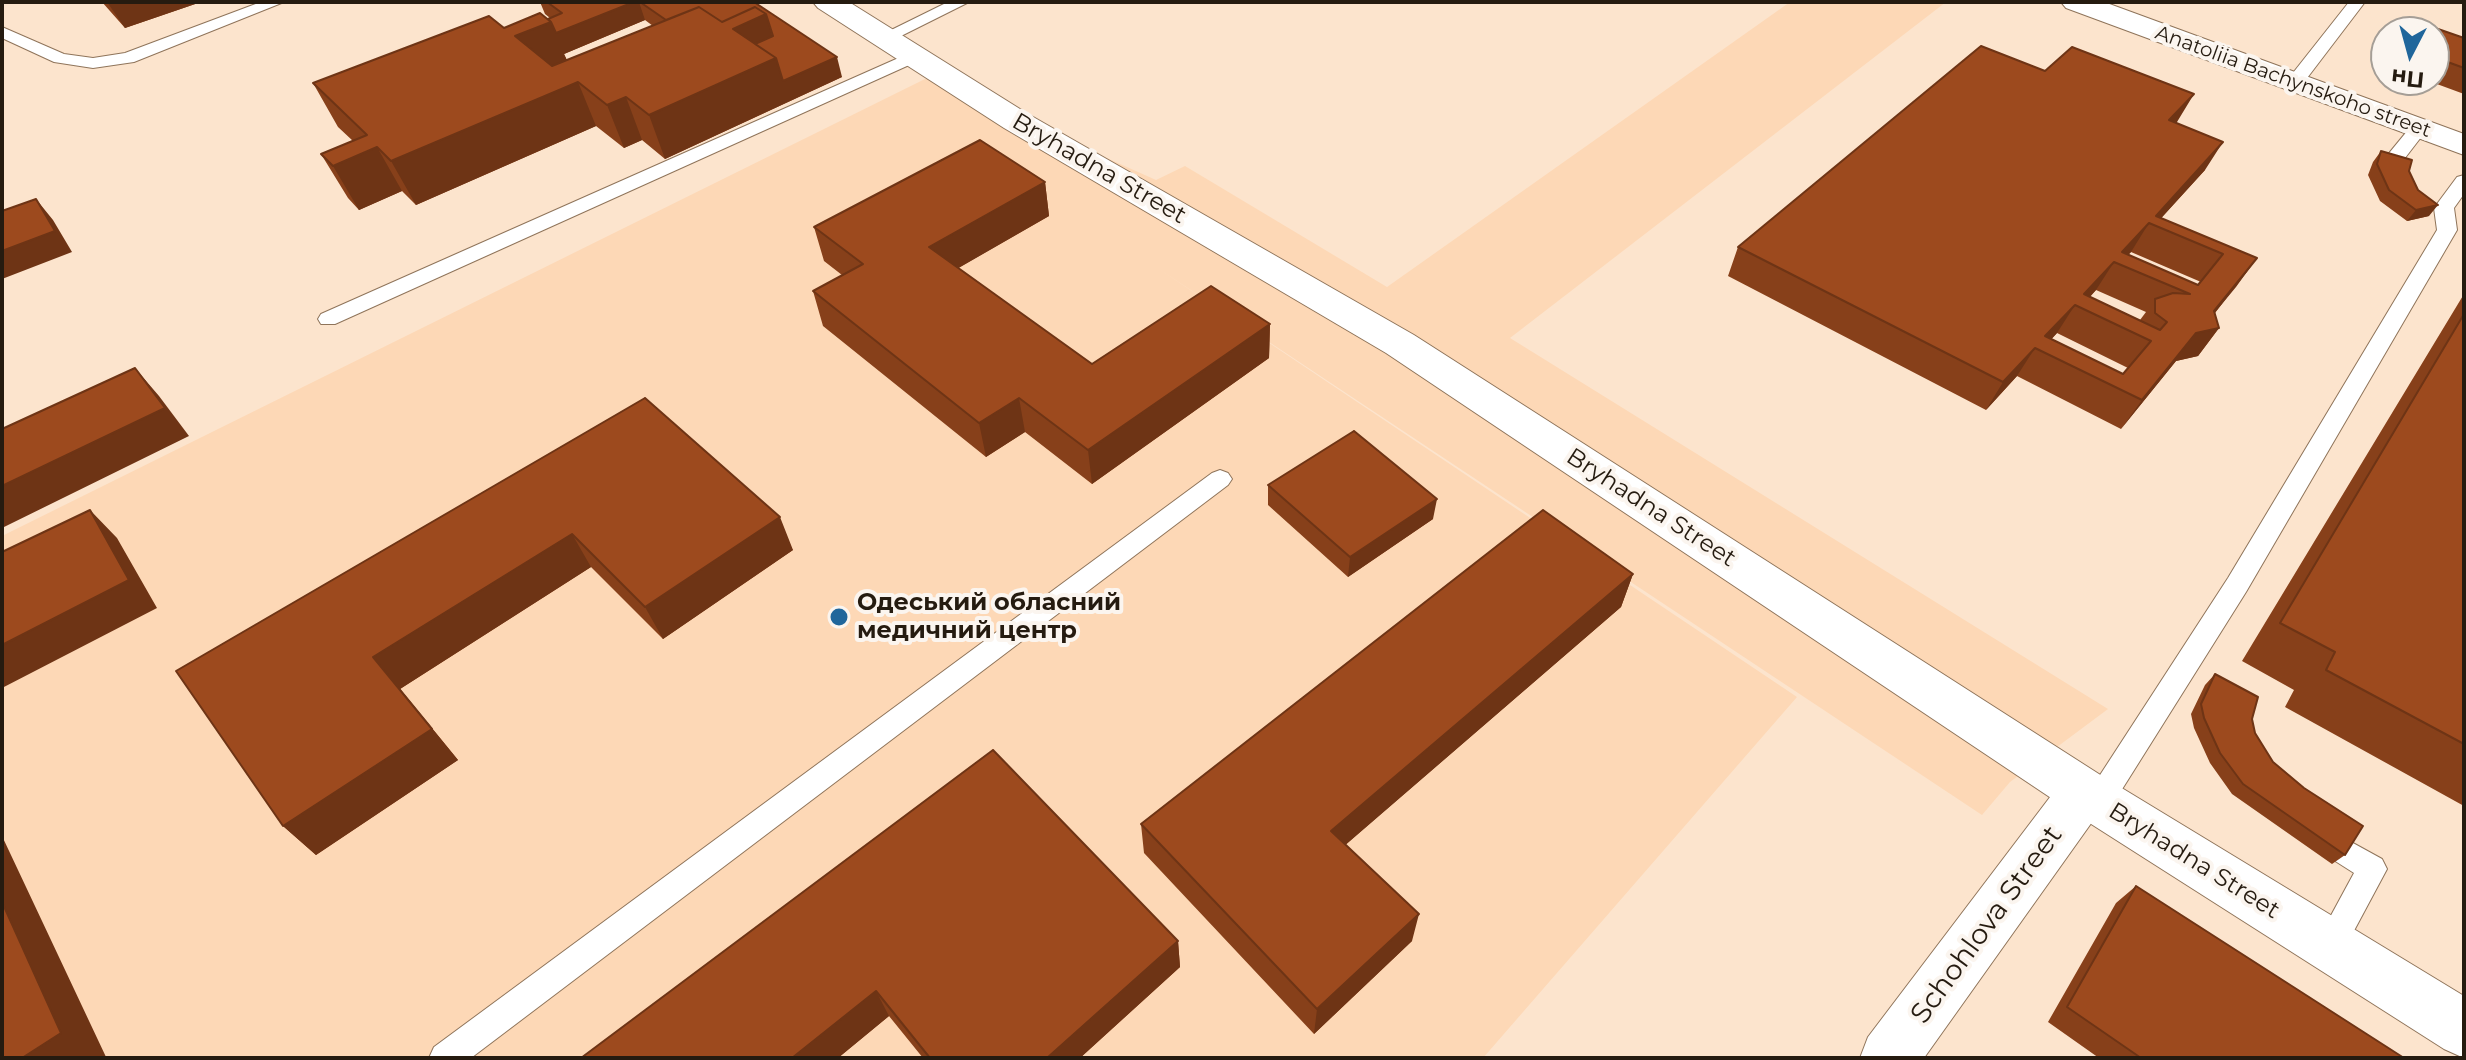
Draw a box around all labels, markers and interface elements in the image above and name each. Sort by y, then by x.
north arrow [2370,16,2450,96]
street label: Anatoliia Bachynskoho street [2152,21,2434,143]
text: Пн [2390,63,2426,94]
street label: Bryhadna Street [1007,107,1191,231]
street label: Bryhadna Street [1561,442,1741,574]
place label: Одеський обласний медичний центр [857,589,1121,645]
marker: Одеський обласний медичний центр [828,606,850,628]
street label: Bryhadna Street [2103,797,2285,925]
street label: Schohlova Street [1904,820,2070,1030]

